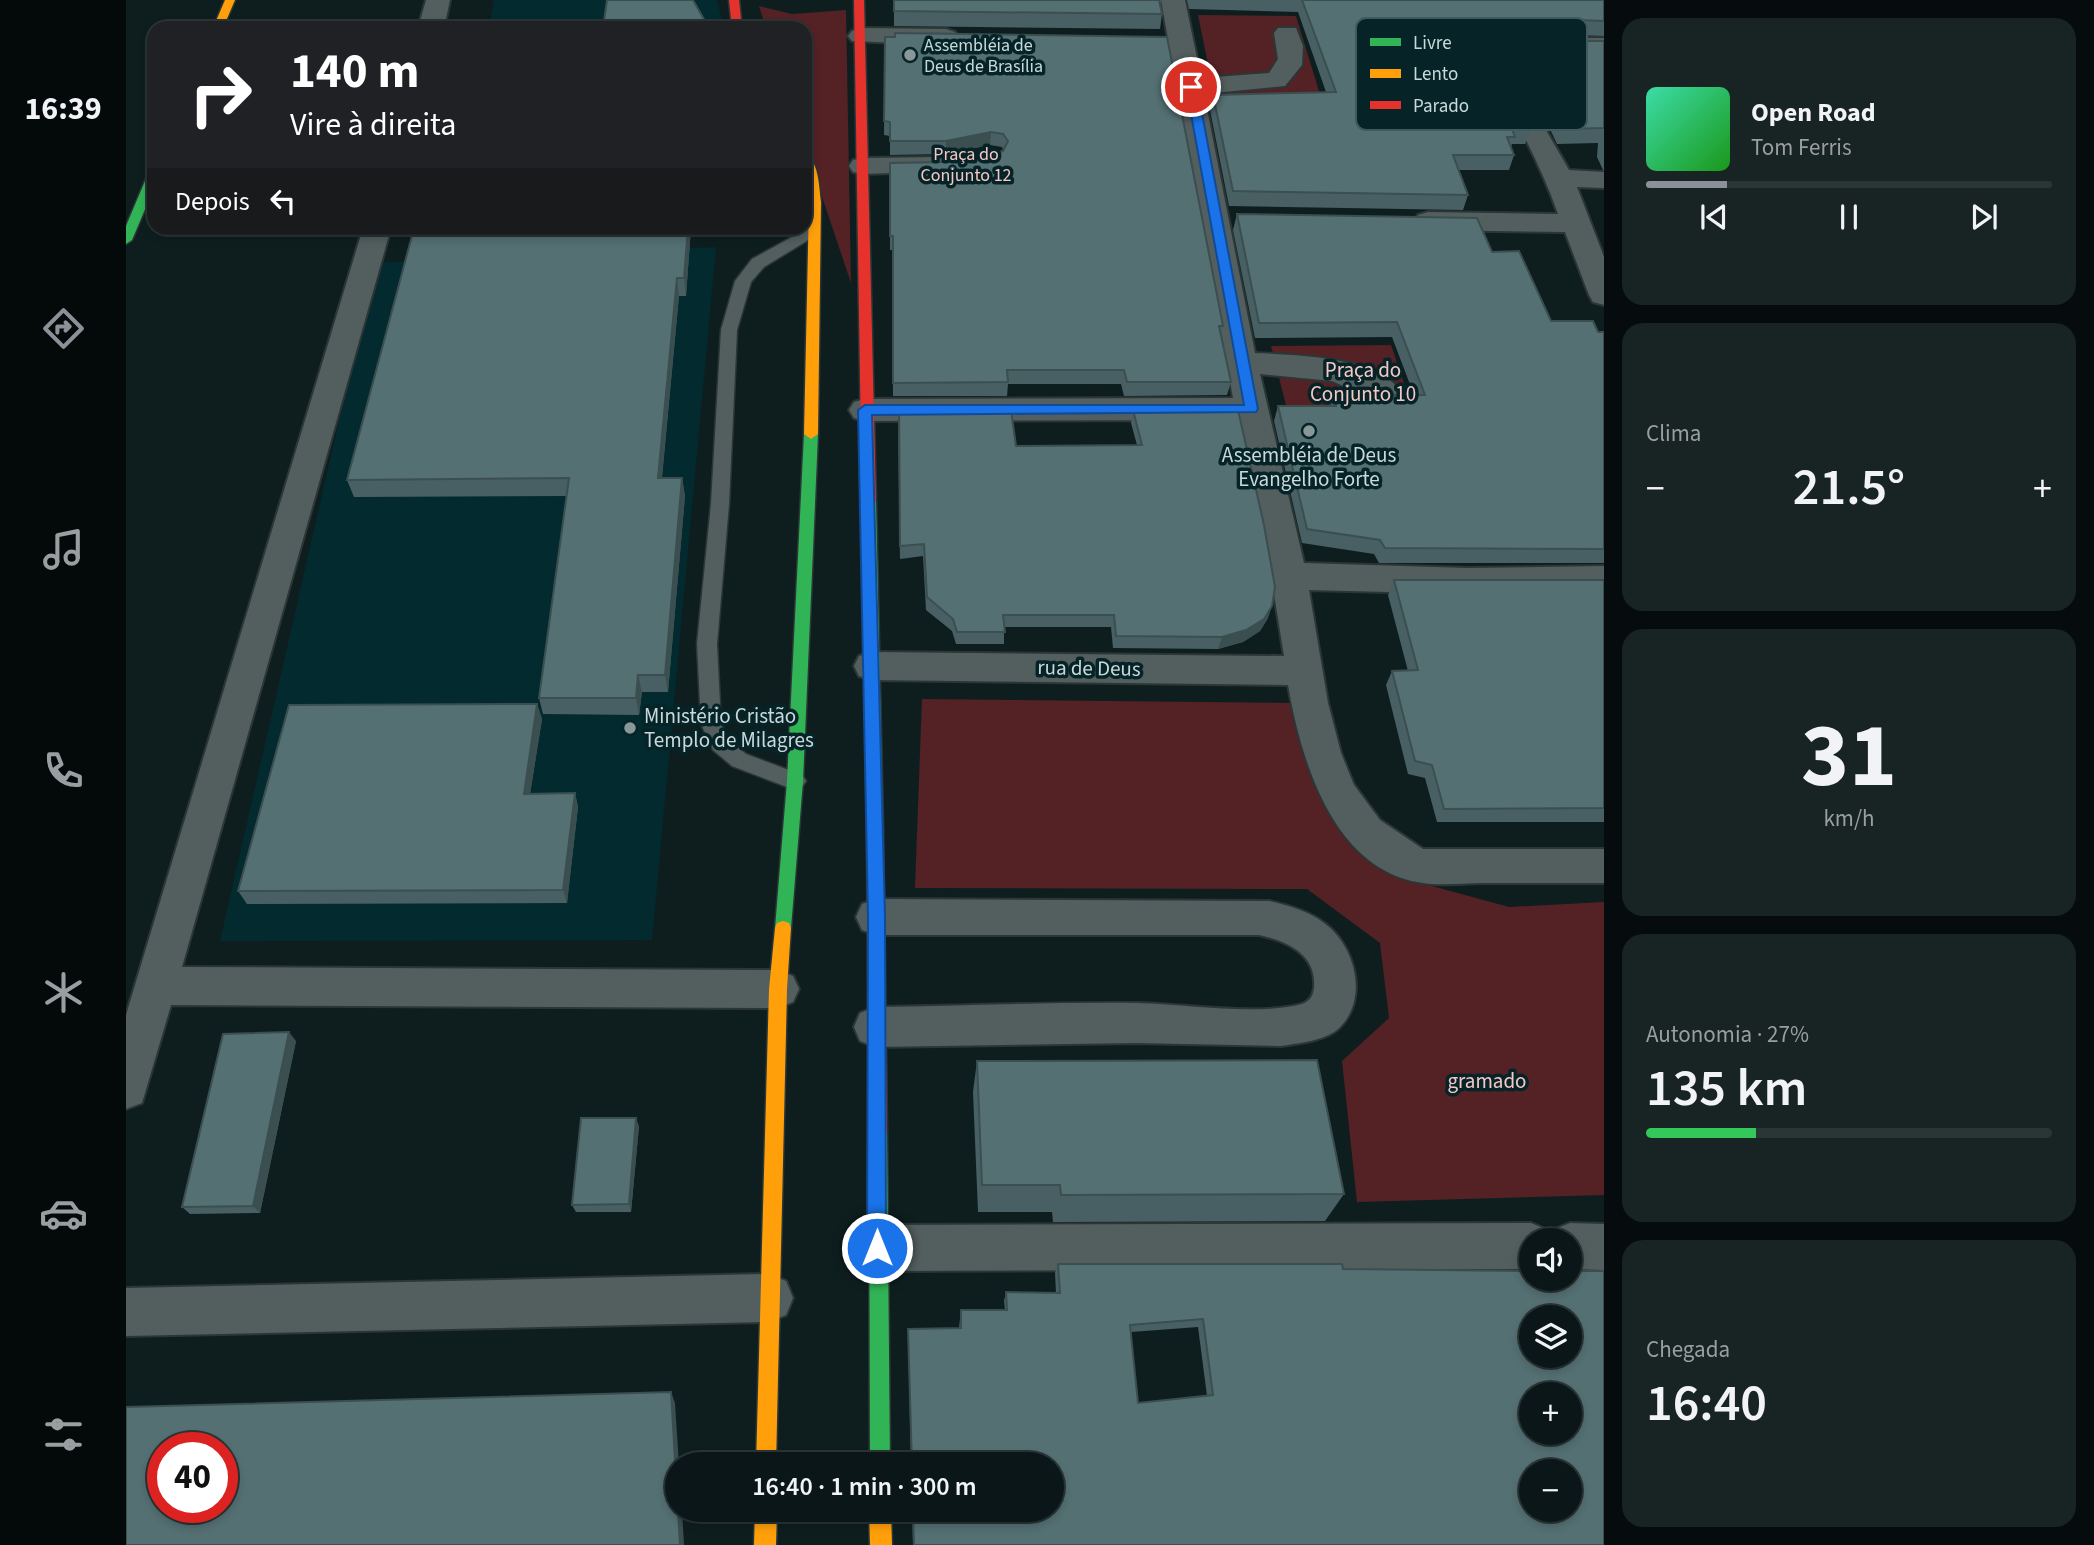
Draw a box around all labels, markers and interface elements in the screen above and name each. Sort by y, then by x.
legend [1356,18,1587,130]
text: Livre [1413,30,1452,57]
place label: Assembléia de Deus de Brasília [924,33,1043,79]
text: 140 m [290,37,419,107]
marker: Assembléia de Deus de Brasília [902,47,918,63]
icon: right [175,49,266,140]
pin [1161,57,1221,117]
text: Lento [1413,61,1458,88]
icon: arrive [1172,68,1210,106]
text: 16:39 [24,86,102,132]
text: Parado [1413,93,1469,120]
text: Open Road [1751,94,1876,131]
text: Vire à direita [290,102,456,148]
text: Tom Ferris [1751,131,1852,164]
park label: Praça do Conjunto 12 [920,142,1012,188]
icon: left [264,182,302,220]
text: Depois [175,183,250,220]
icon: previous [1695,198,1733,236]
icon: pause [1830,198,1868,236]
icon: next [1965,198,2003,236]
icon: directions [39,304,88,353]
park label: Praça do Conjunto 10 [1310,355,1416,409]
text: Clima [1646,417,1701,450]
marker: Assembléia de Deus Evangelho Forte [1301,423,1317,439]
place label: Assembléia de Deus Evangelho Forte [1222,440,1396,494]
text: 21.5° [1793,451,1905,525]
text: − [1646,462,1665,516]
text: + [2033,462,2052,516]
icon: music [39,525,88,574]
street label: rua de Deus [1037,652,1141,684]
text: 31 [1801,692,1897,821]
place label: Ministério Cristão Templo de Milagres [644,701,814,755]
marker: Ministério Cristão Templo de Milagres [622,720,638,736]
icon: phone [39,746,88,795]
text: km/h [1823,802,1875,835]
icon: climate [39,968,88,1017]
text: Autonomia · 27% [1646,1018,1809,1051]
text: 135 km [1646,1052,1807,1126]
park label: gramado [1448,1066,1527,1096]
icon: car [39,1189,88,1238]
position arrow [840,1211,914,1285]
map controls [1519,1228,1582,1522]
button: sound [1519,1228,1582,1291]
button: layers [1519,1305,1582,1368]
text: Chegada [1646,1333,1730,1366]
text: 16:40 [1646,1367,1767,1441]
button: + [1519,1382,1582,1445]
icon: filters [39,1410,88,1459]
speed limit sign: 40 [147,1432,238,1523]
button: − [1519,1459,1582,1522]
text: 16:40 · 1 min · 300 m [752,1468,977,1505]

